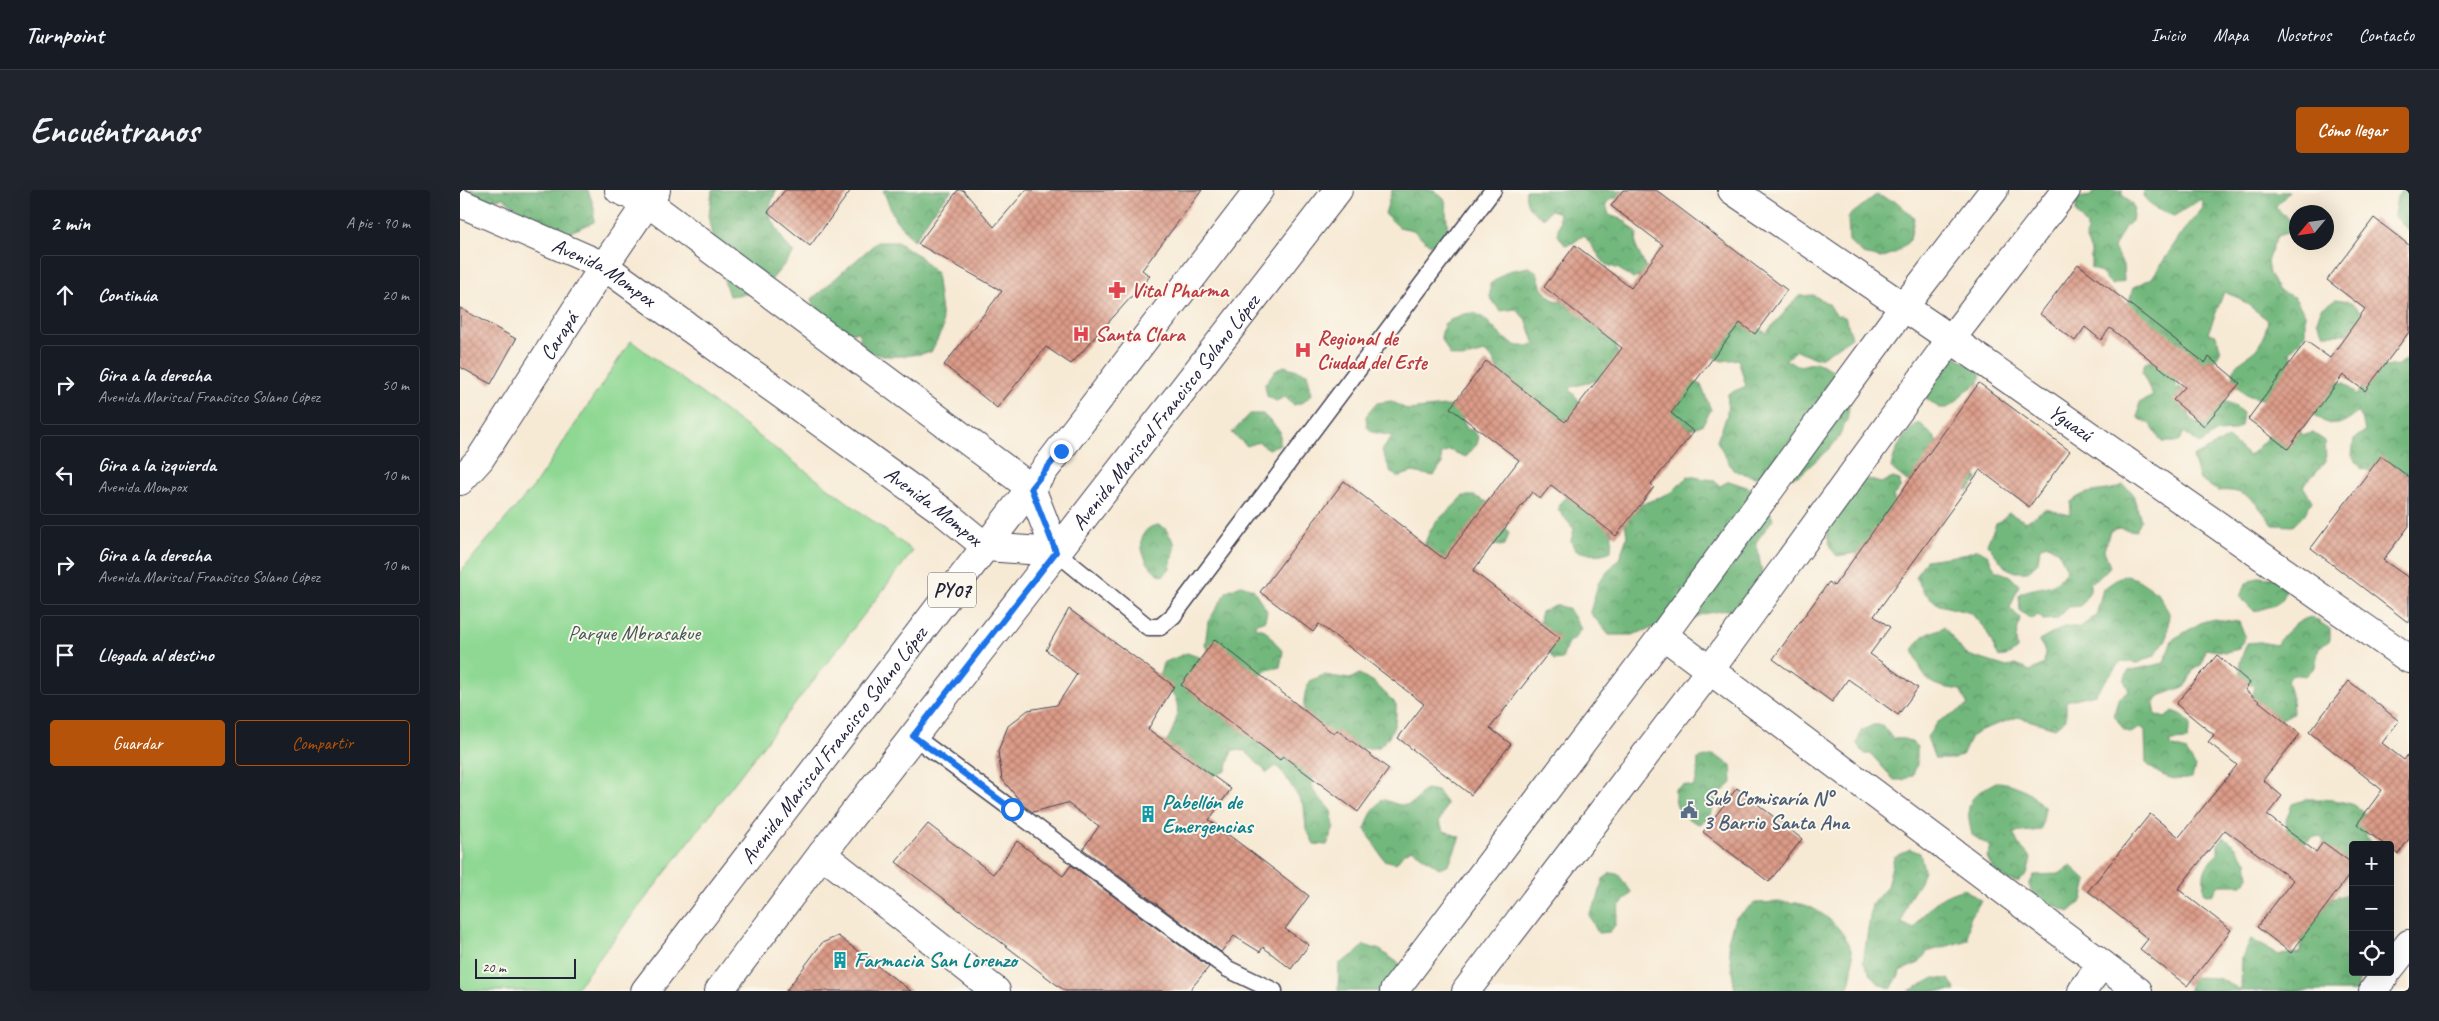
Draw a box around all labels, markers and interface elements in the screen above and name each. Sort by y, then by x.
text: Turnpoint [25,20,104,50]
text: Inicio [2151,24,2185,46]
text: Mapa [2213,24,2248,46]
text: Nosotros [2276,24,2331,46]
text: Contacto [2359,24,2414,46]
button: Cómo llegar [2296,107,2409,153]
text: Encuéntranos [30,108,199,153]
north arrow [2289,205,2334,250]
text: 2 min [50,210,90,236]
text: A pie · 90 m [346,213,410,233]
street label: Avenida Mompox [548,232,663,313]
place label: Vital Pharma [1131,277,1230,303]
pharmacy icon: Vital Pharma [1107,280,1127,300]
icon: ahead [51,281,79,309]
text: Continúa [98,283,157,307]
text: 20 m [382,285,409,305]
street label: Avenida Mariscal Francisco Solano López [1066,287,1267,535]
street label: Carapá [534,305,585,365]
place label: Santa Clara [1095,321,1186,347]
hospital icon: Santa Clara [1071,324,1091,344]
place label: Regional de Ciudad del Este [1317,325,1429,375]
hospital icon: Regional de Ciudad del Este [1293,340,1313,360]
text: Gira a la derecha [98,363,211,387]
icon: right [51,371,79,399]
text: 50 m [382,375,409,395]
text: Avenida Mariscal Francisco Solano López [98,387,320,407]
street label: Yguazú [2044,398,2099,448]
route end [1050,440,1073,463]
text: Gira a la izquierda [98,453,216,477]
street label: Avenida Mompox [880,460,989,553]
icon: left [51,461,79,489]
text: 10 m [382,465,409,485]
text: Avenida Mompox [98,477,187,497]
text: Gira a la derecha [98,543,211,567]
icon: right [51,551,79,579]
text: 10 m [382,555,409,575]
text: Avenida Mariscal Francisco Solano López [98,567,320,587]
road number: PY07 [928,572,976,608]
street label: Avenida Mariscal Francisco Solano López [735,619,934,869]
park label: Parque Mbrasakue [568,620,702,646]
icon: arrive [51,641,79,669]
text: Llegada al destino [98,643,214,667]
button: Guardar [50,720,225,766]
button: Compartir [235,720,410,766]
place label: Sub Comisaría N° 3 Barrio Santa Ana [1703,785,1851,835]
place label: Pabellón de Emergencias [1162,789,1255,839]
route start [1001,798,1024,821]
public building icon: Sub Comisaría N° 3 Barrio Santa Ana [1679,800,1699,820]
building icon: Pabellón de Emergencias [1138,804,1158,824]
map controls [2349,841,2394,976]
button: + [2349,841,2394,886]
button: − [2349,886,2394,931]
button: locate [2349,931,2394,976]
place label: Farmacia San Lorenzo [854,947,1019,973]
building icon: Farmacia San Lorenzo [830,950,850,970]
scale bar [475,956,576,979]
text: 20 m [482,959,506,976]

